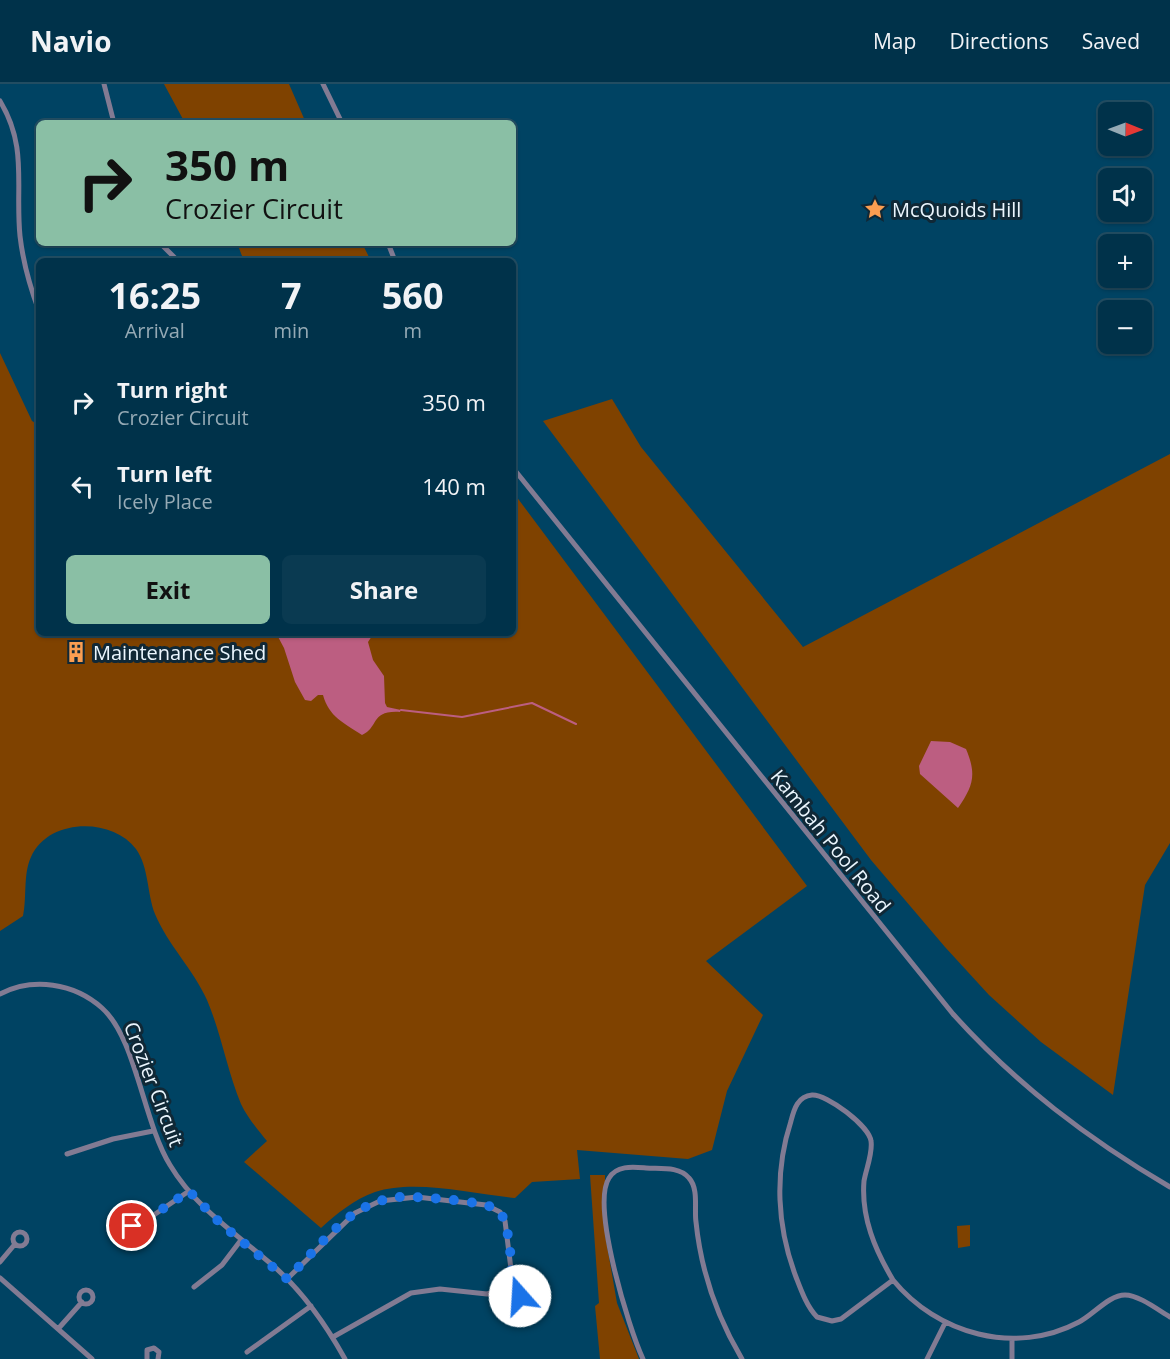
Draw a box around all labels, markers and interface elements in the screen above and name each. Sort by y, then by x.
text: Navio [30,22,111,60]
text: Map [873,27,916,55]
text: Directions [949,27,1049,55]
text: Saved [1082,27,1140,55]
north arrow [1098,102,1152,156]
map controls [1098,102,1152,354]
text: 350 m [165,136,289,193]
icon: right [66,144,144,222]
button: sound [1098,168,1152,222]
text: Crozier Circuit [165,190,343,227]
place label: McQuoids Hill [892,196,1021,223]
place icon: McQuoids Hill [863,197,887,221]
button: + [1098,234,1152,288]
text: 16:25 [108,271,201,320]
text: 7 [281,271,302,320]
text: 560 [382,271,444,320]
button: − [1098,300,1152,354]
text: Arrival [125,317,185,344]
text: min [273,317,309,344]
text: m [403,317,422,344]
text: Turn right [117,374,228,404]
icon: right [66,386,99,419]
text: 350 m [422,387,486,417]
text: Crozier Circuit [117,404,249,431]
text: Turn left [117,458,212,488]
icon: left [66,470,99,503]
text: 140 m [422,471,486,501]
text: Icely Place [117,488,213,515]
button: Exit [66,555,270,624]
button: Share [282,555,486,624]
place label: Maintenance Shed [93,639,266,666]
building icon: Maintenance Shed [64,640,88,664]
street label: Kambah Pool Road [765,764,897,918]
street label: Crozier Circuit [118,1018,190,1150]
pin [106,1200,157,1251]
icon: arrive [115,1209,148,1242]
position arrow [488,1264,552,1328]

